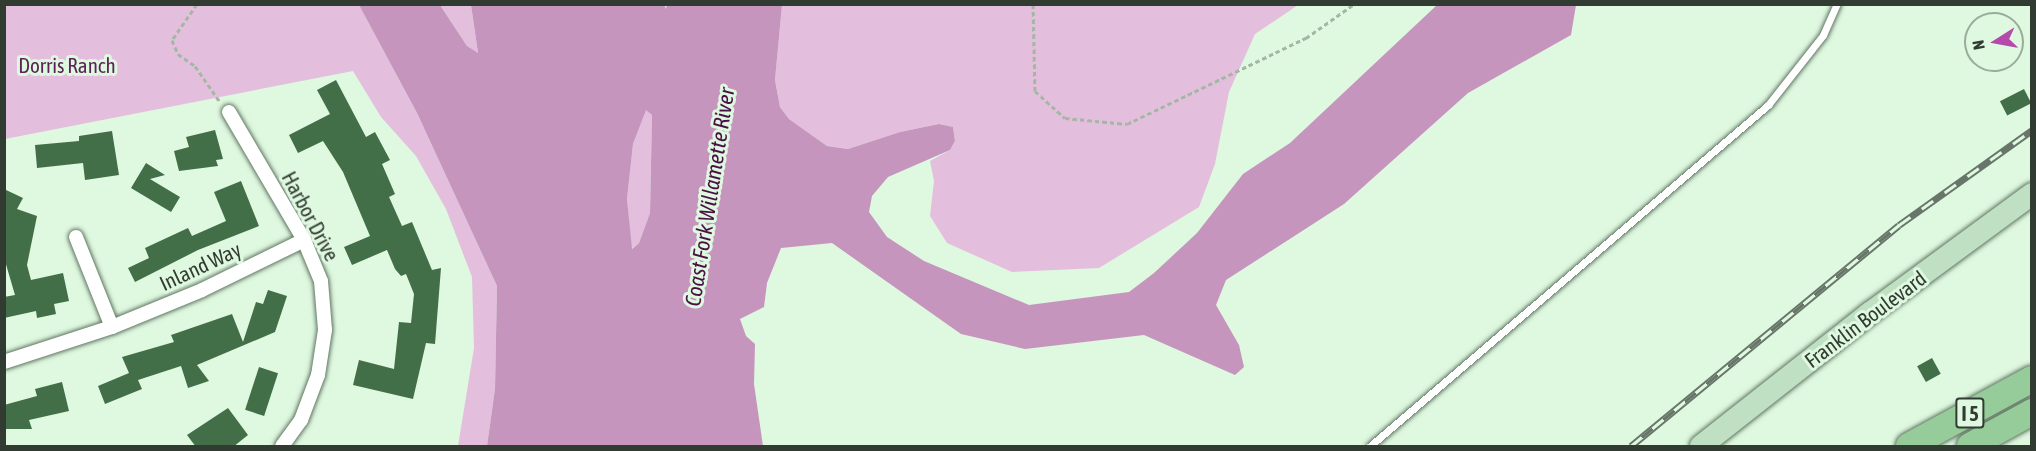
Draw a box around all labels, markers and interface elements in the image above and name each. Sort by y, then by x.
north arrow [1964,12,2024,72]
text: N [1969,39,1988,51]
park label: Dorris Ranch [18,52,116,78]
water label: Coast Fork Willamette River [680,86,740,308]
street label: Harbor Drive [277,167,345,265]
street label: Inland Way [155,236,245,296]
street label: Franklin Boulevard [1799,265,1931,373]
road number: I 5 [1955,396,1985,430]

